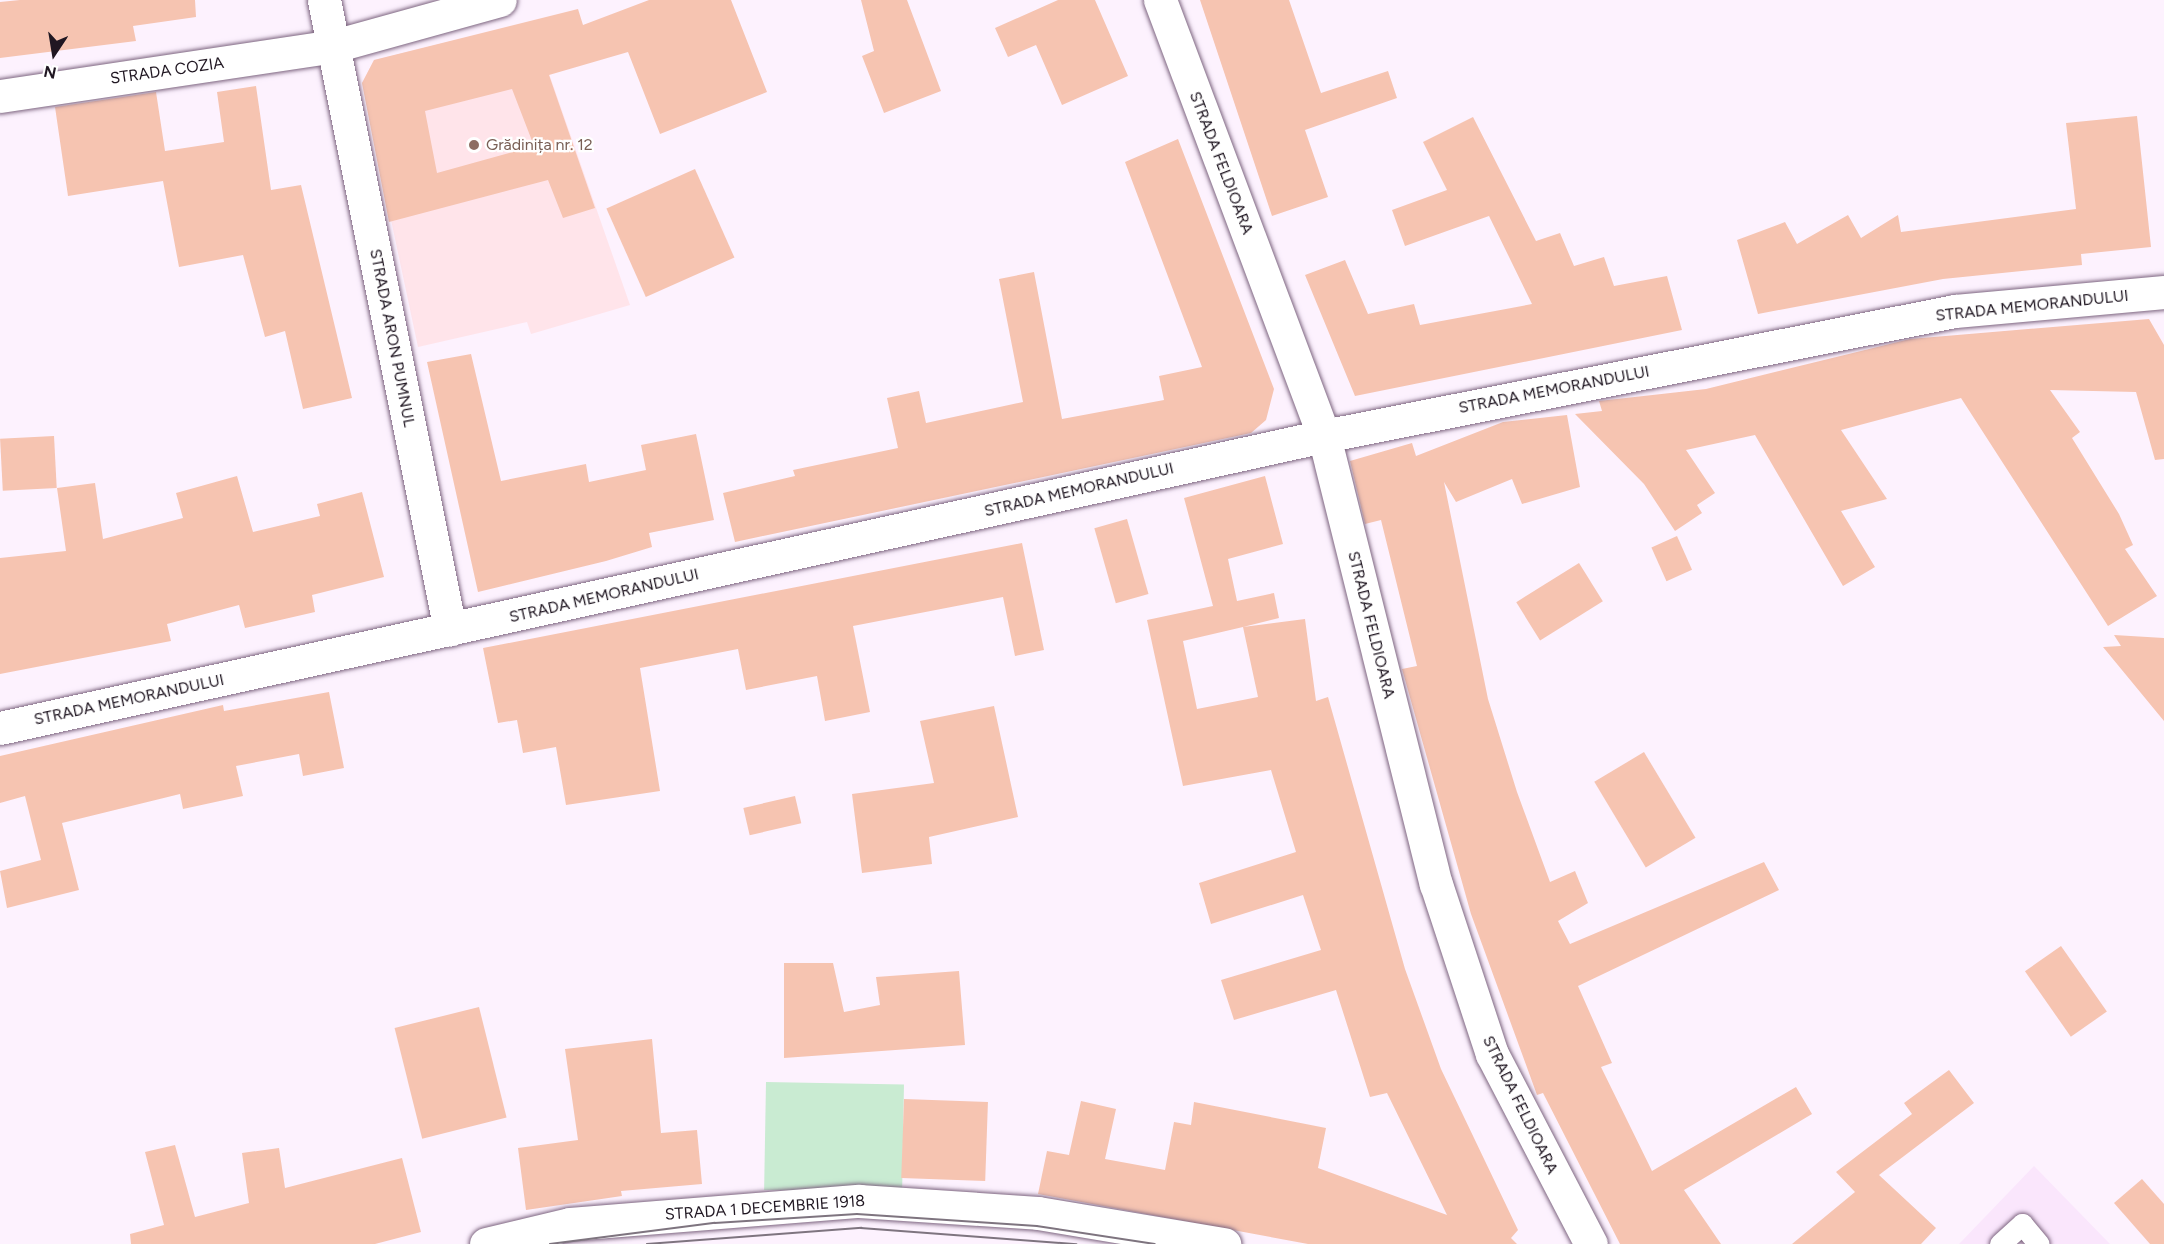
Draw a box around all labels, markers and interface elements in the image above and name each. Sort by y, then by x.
north arrow [24,24,84,84]
street label: STRADA COZIA [109,54,225,88]
text: N [42,62,58,83]
street label: STRADA FELDIOARA [1185,89,1257,237]
place label: Grădinița nr. 12 [486,135,593,155]
marker: Grădinița nr. 12 [467,138,481,152]
street label: STRADA ARON PUMNUL [365,247,419,429]
street label: STRADA MEMORANDULUI [1935,286,2129,326]
street label: STRADA MEMORANDULUI [1457,362,1651,418]
street label: STRADA MEMORANDULUI [982,459,1176,521]
street label: STRADA FELDIOARA [1343,549,1399,701]
street label: STRADA MEMORANDULUI [507,565,701,627]
street label: STRADA MEMORANDULUI [32,670,226,730]
street label: STRADA FELDIOARA [1478,1033,1562,1177]
street label: STRADA 1 DECEMBRIE 1918 [664,1191,866,1225]

